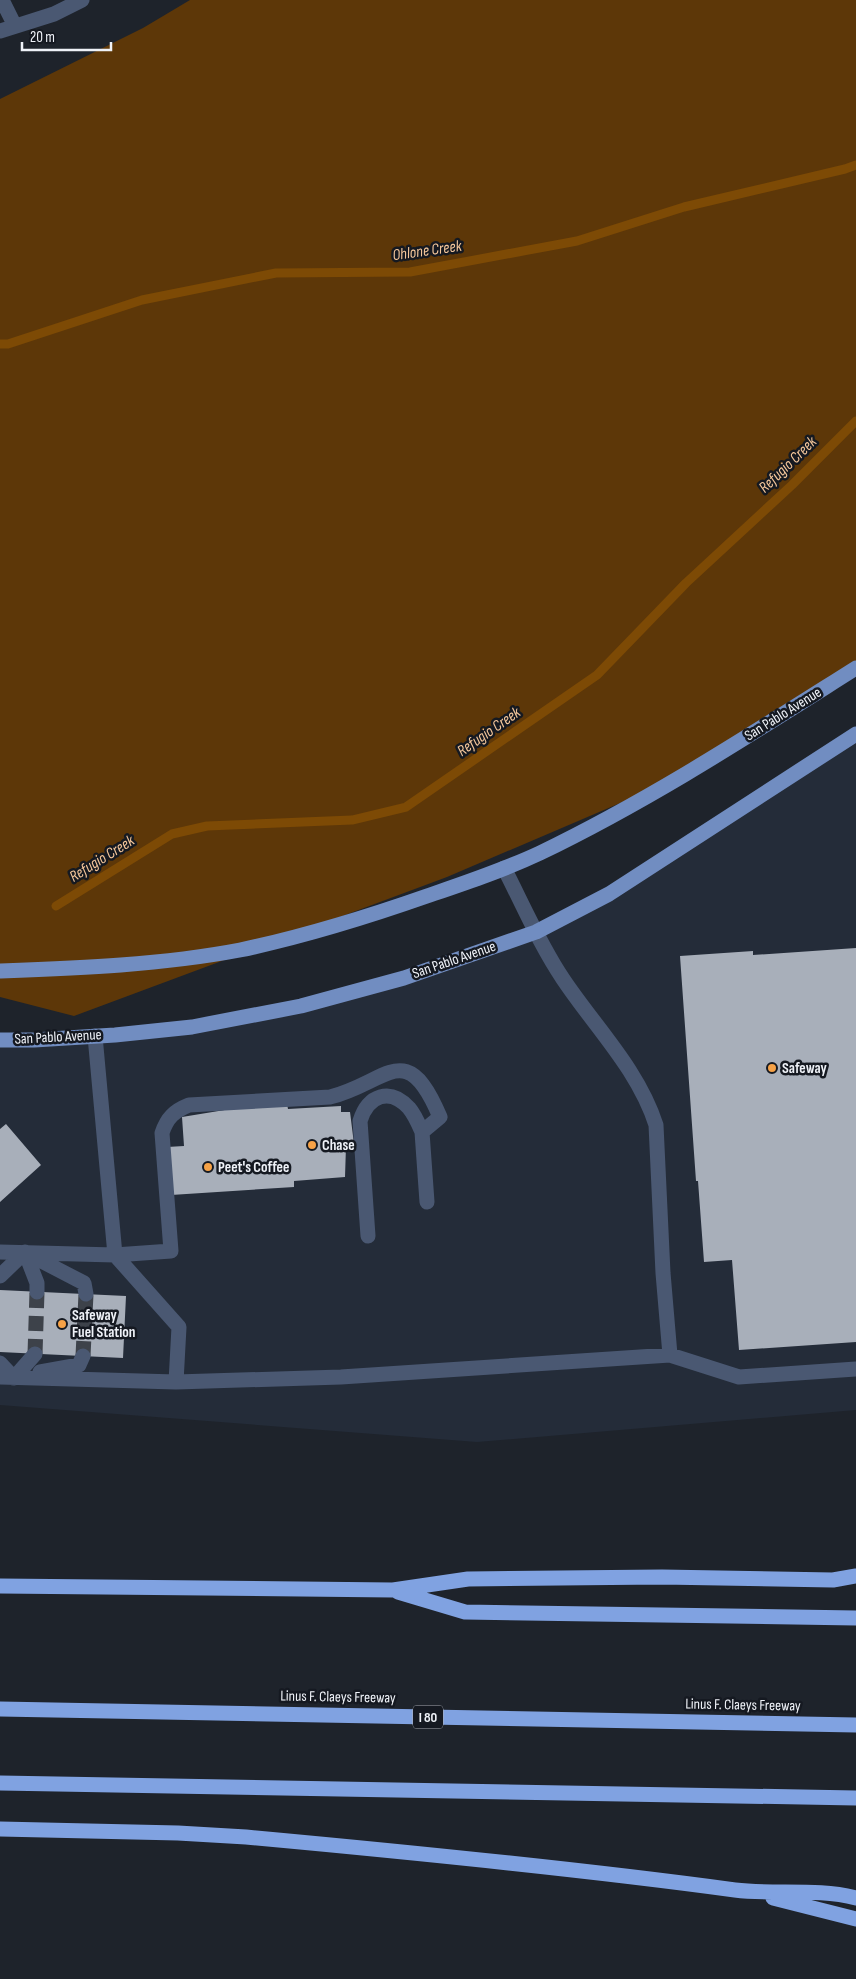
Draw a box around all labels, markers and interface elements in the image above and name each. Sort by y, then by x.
scale bar [22,20,111,52]
text: 20 m [30,28,55,47]
water label: Ohlone Creek [391,237,464,265]
water label: Refugio Creek [755,432,822,497]
street label: San Pablo Avenue [741,683,825,745]
water label: Refugio Creek [454,703,525,761]
water label: Refugio Creek [66,831,139,886]
street label: San Pablo Avenue [410,937,498,983]
street label: San Pablo Avenue [14,1025,102,1049]
place label: Safeway [782,1059,828,1078]
marker: Safeway [766,1062,778,1074]
place label: Chase [322,1136,355,1155]
marker: Chase [306,1139,318,1151]
place label: Peet's Coffee [218,1158,289,1177]
marker: Peet's Coffee [202,1161,214,1173]
place label: Safeway Fuel Station [72,1306,136,1342]
marker: Safeway Fuel Station [56,1318,68,1330]
street label: Linus F. Claeys Freeway [280,1686,396,1708]
street label: Linus F. Claeys Freeway [685,1694,801,1716]
road number: I 80 [413,1705,443,1728]

